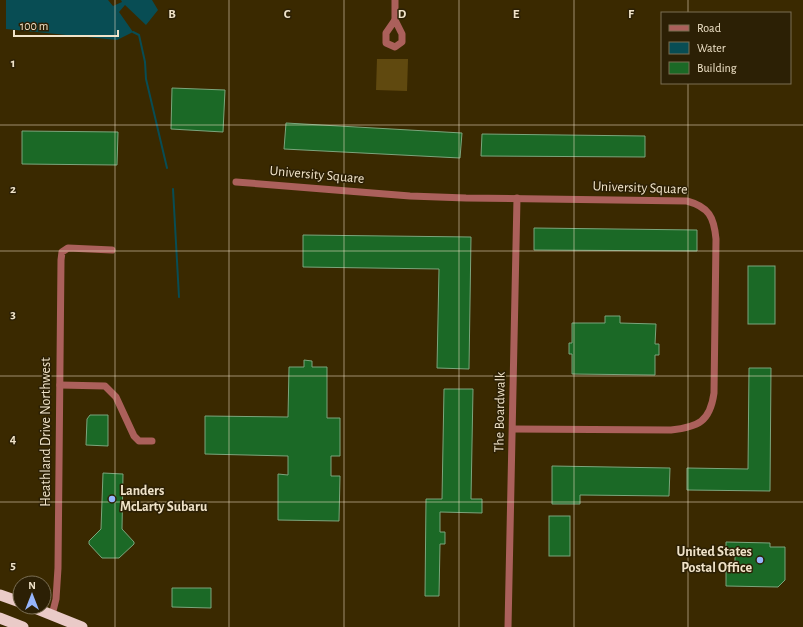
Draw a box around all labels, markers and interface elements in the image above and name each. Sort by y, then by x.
text: B [168,8,176,21]
text: C [284,8,291,21]
text: D [398,8,407,21]
text: E [513,8,520,21]
text: F [628,8,635,21]
scale bar [14,12,118,38]
legend [661,12,791,84]
text: 100 m [20,20,48,32]
text: Road [697,22,721,34]
text: Water [697,42,726,54]
text: 1 [11,57,15,70]
text: Building [697,62,737,74]
street label: University Square [269,164,365,186]
street label: University Square [592,179,688,197]
text: 2 [10,183,16,196]
text: 3 [10,308,16,321]
street label: Heathland Drive Northwest [39,357,53,507]
street label: The Boardwalk [492,371,508,452]
text: 4 [10,433,17,446]
place label: Landers McLarty Subaru [120,484,208,514]
marker: Landers McLarty Subaru [107,494,117,504]
place label: United States Postal Office [676,545,752,575]
marker: United States Postal Office [755,555,765,565]
text: 5 [10,559,16,572]
north arrow [12,575,52,615]
text: N [28,580,36,591]

